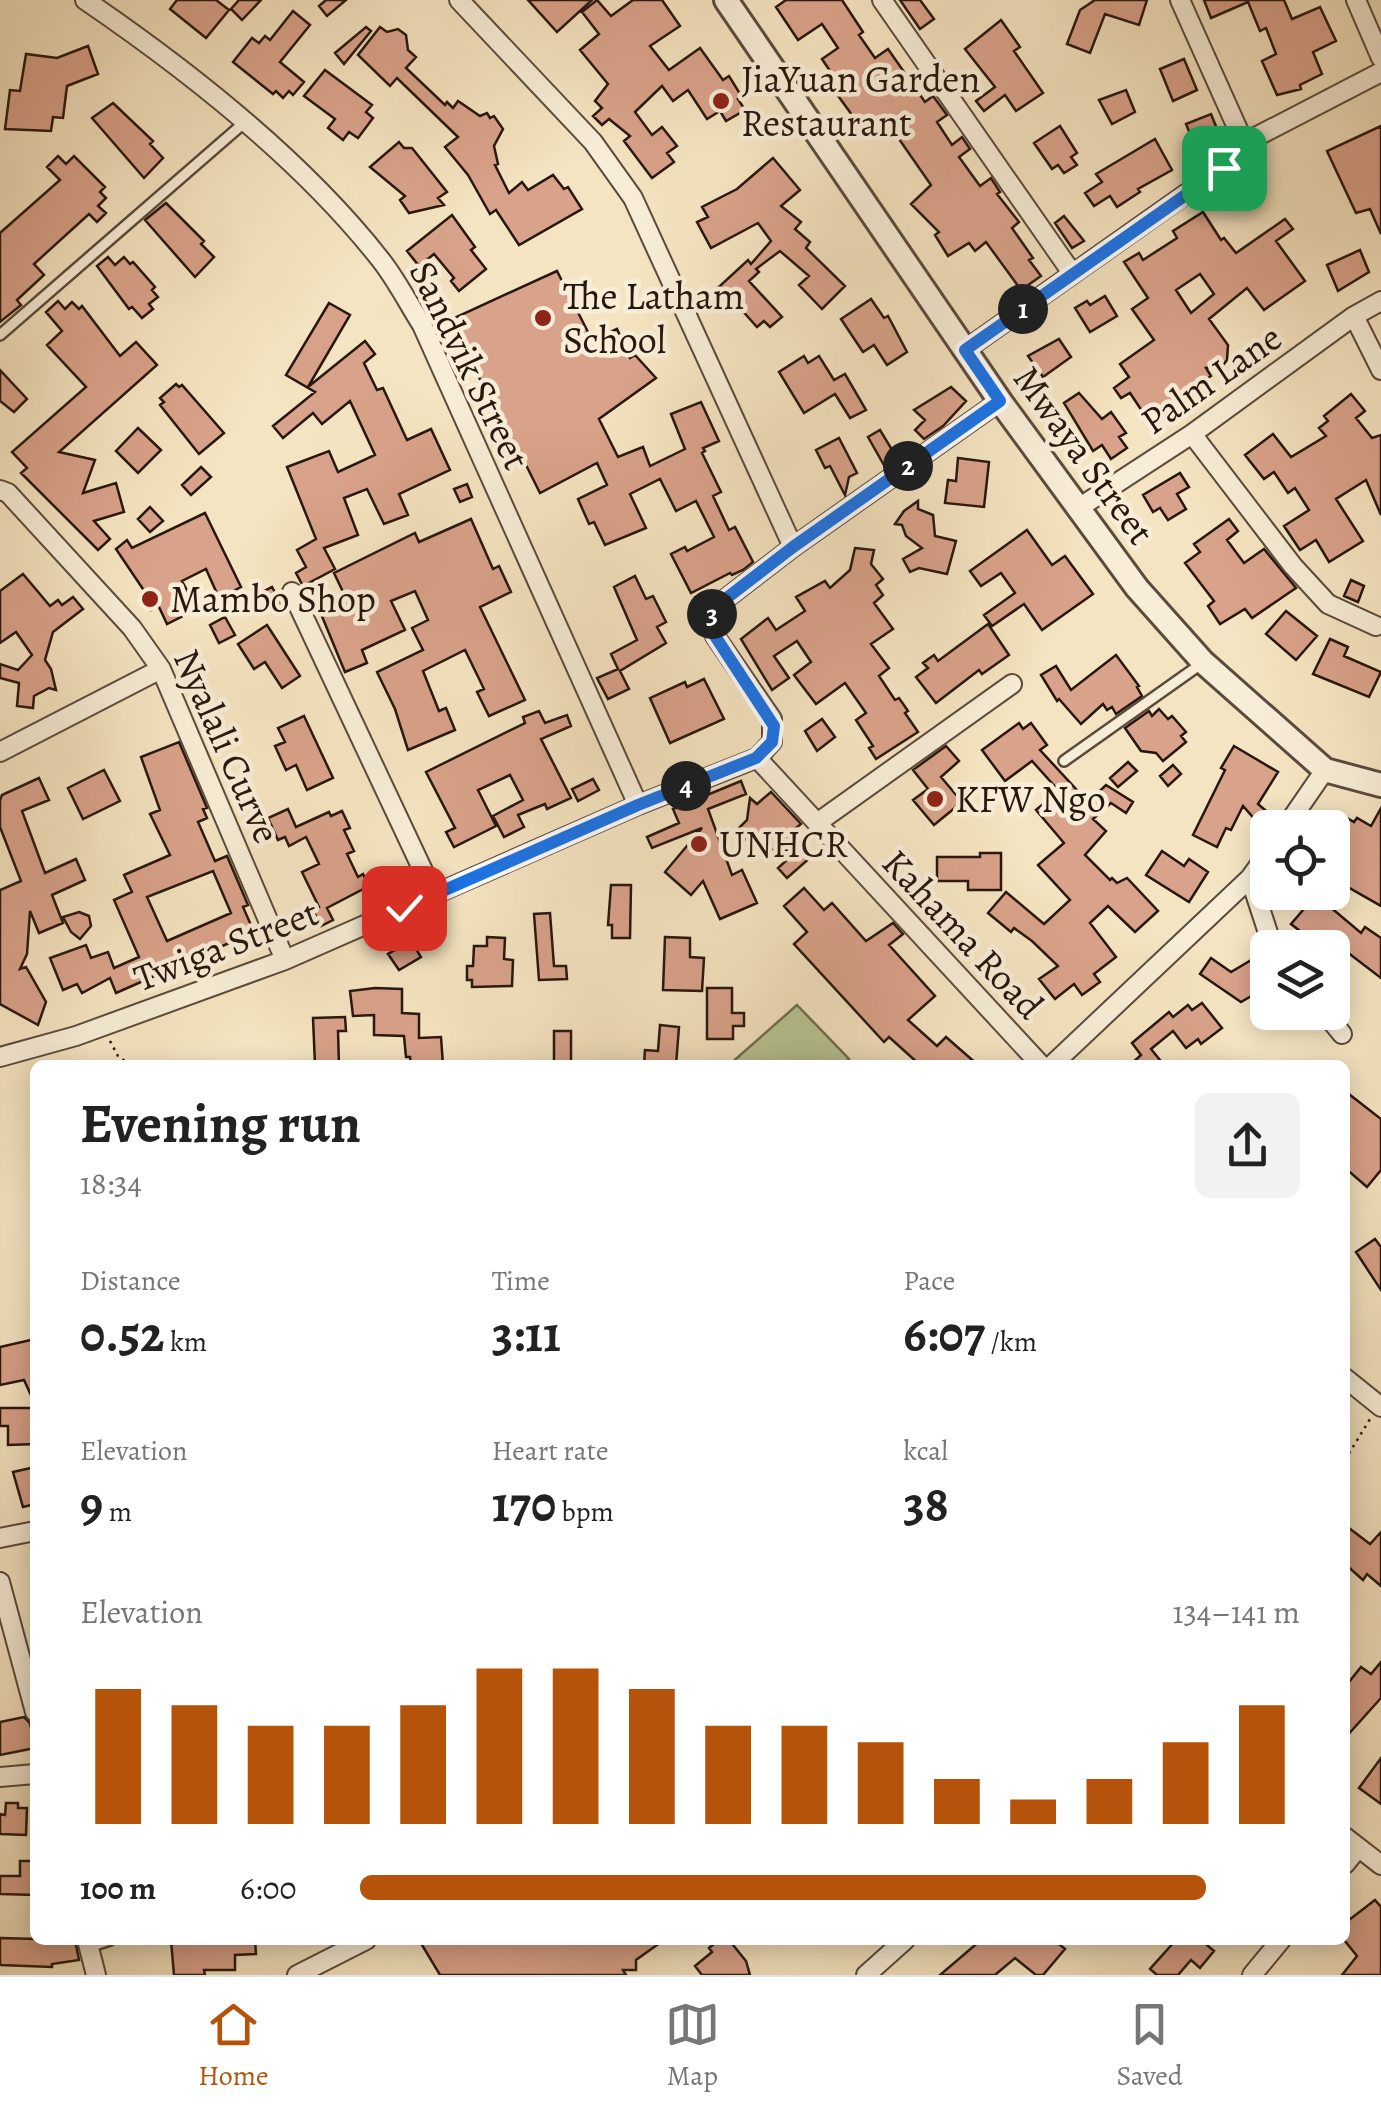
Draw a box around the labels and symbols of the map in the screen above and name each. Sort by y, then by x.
place label: JiaYuan Garden Restaurant [741,53,980,149]
marker: JiaYuan Garden Restaurant [710,90,732,112]
pin [1182,126,1267,211]
street label: Sandvik Street [397,252,543,478]
place label: The Latham School [563,270,744,366]
pin: 1 [998,284,1048,334]
marker: The Latham School [532,307,554,329]
street label: Palm Lane [1130,311,1292,447]
street label: Mwaya Street [1001,355,1167,555]
pin: 2 [883,441,933,491]
place label: Mambo Shop [170,573,376,625]
marker: Mambo Shop [139,588,161,610]
pin: 3 [687,589,737,639]
street label: Nyalali Curve [161,641,293,851]
pin: 4 [661,761,711,811]
place label: KFW Ngo [955,773,1106,825]
marker: KFW Ngo [924,788,946,810]
place label: UNHCR [719,818,848,870]
marker: UNHCR [688,833,710,855]
street label: Kahama Road [871,838,1056,1031]
pin [362,866,447,951]
street label: Twiga Street [126,886,326,1004]

